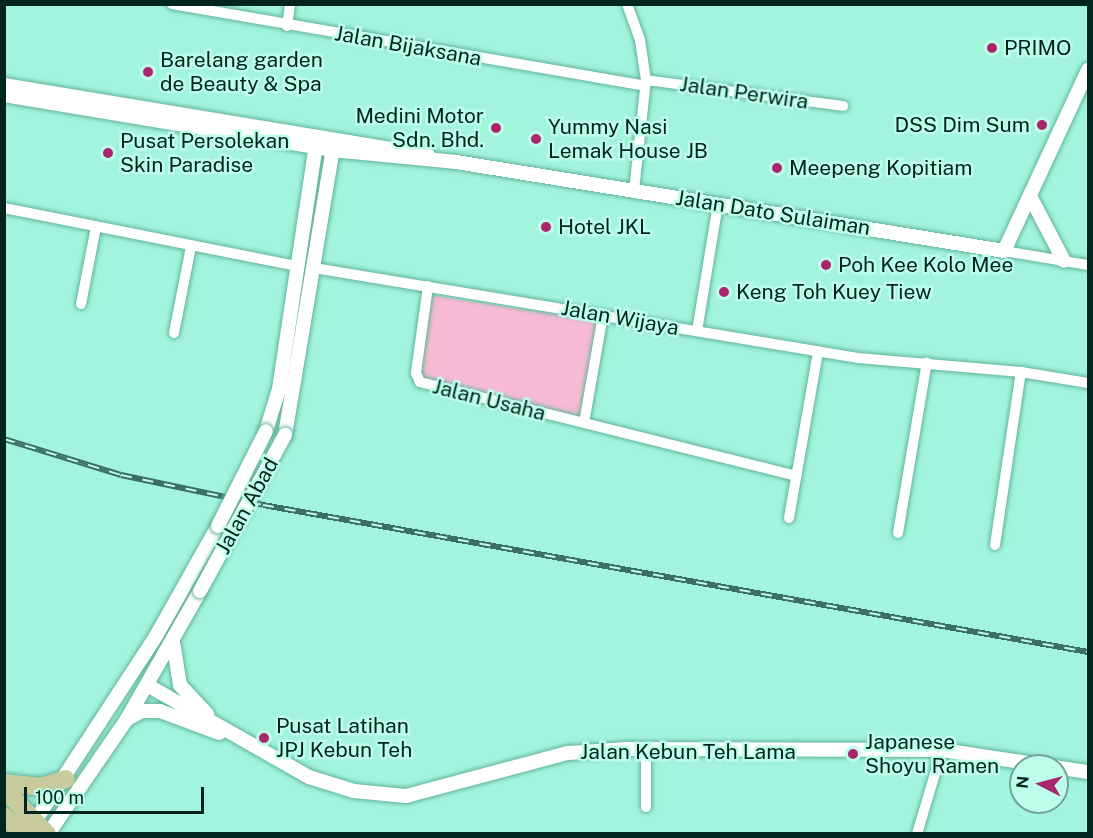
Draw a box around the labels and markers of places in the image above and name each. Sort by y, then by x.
place label: PRIMO [1004,35,1072,61]
marker: PRIMO [985,41,999,55]
place label: Barelang garden de Beauty & Spa [160,47,323,97]
marker: Barelang garden de Beauty & Spa [141,65,155,79]
place label: Medini Motor Sdn. Bhd. [355,103,484,153]
place label: DSS Dim Sum [894,112,1030,138]
place label: Yummy Nasi Lemak House JB [548,114,708,164]
marker: DSS Dim Sum [1035,118,1049,132]
marker: Medini Motor Sdn. Bhd. [489,121,503,135]
place label: Pusat Persolekan Skin Paradise [120,128,289,178]
marker: Yummy Nasi Lemak House JB [529,132,543,146]
marker: Pusat Persolekan Skin Paradise [101,146,115,160]
place label: Meepeng Kopitiam [789,155,972,181]
marker: Meepeng Kopitiam [770,161,784,175]
place label: Hotel JKL [558,214,651,240]
marker: Hotel JKL [539,220,553,234]
place label: Poh Kee Kolo Mee [838,252,1014,278]
marker: Poh Kee Kolo Mee [819,258,833,272]
place label: Keng Toh Kuey Tiew [736,279,932,305]
marker: Keng Toh Kuey Tiew [717,285,731,299]
place label: Pusat Latihan JPJ Kebun Teh [276,713,412,763]
place label: Japanese Shoyu Ramen [865,729,999,779]
marker: Pusat Latihan JPJ Kebun Teh [257,731,271,745]
marker: Japanese Shoyu Ramen [846,747,860,761]

